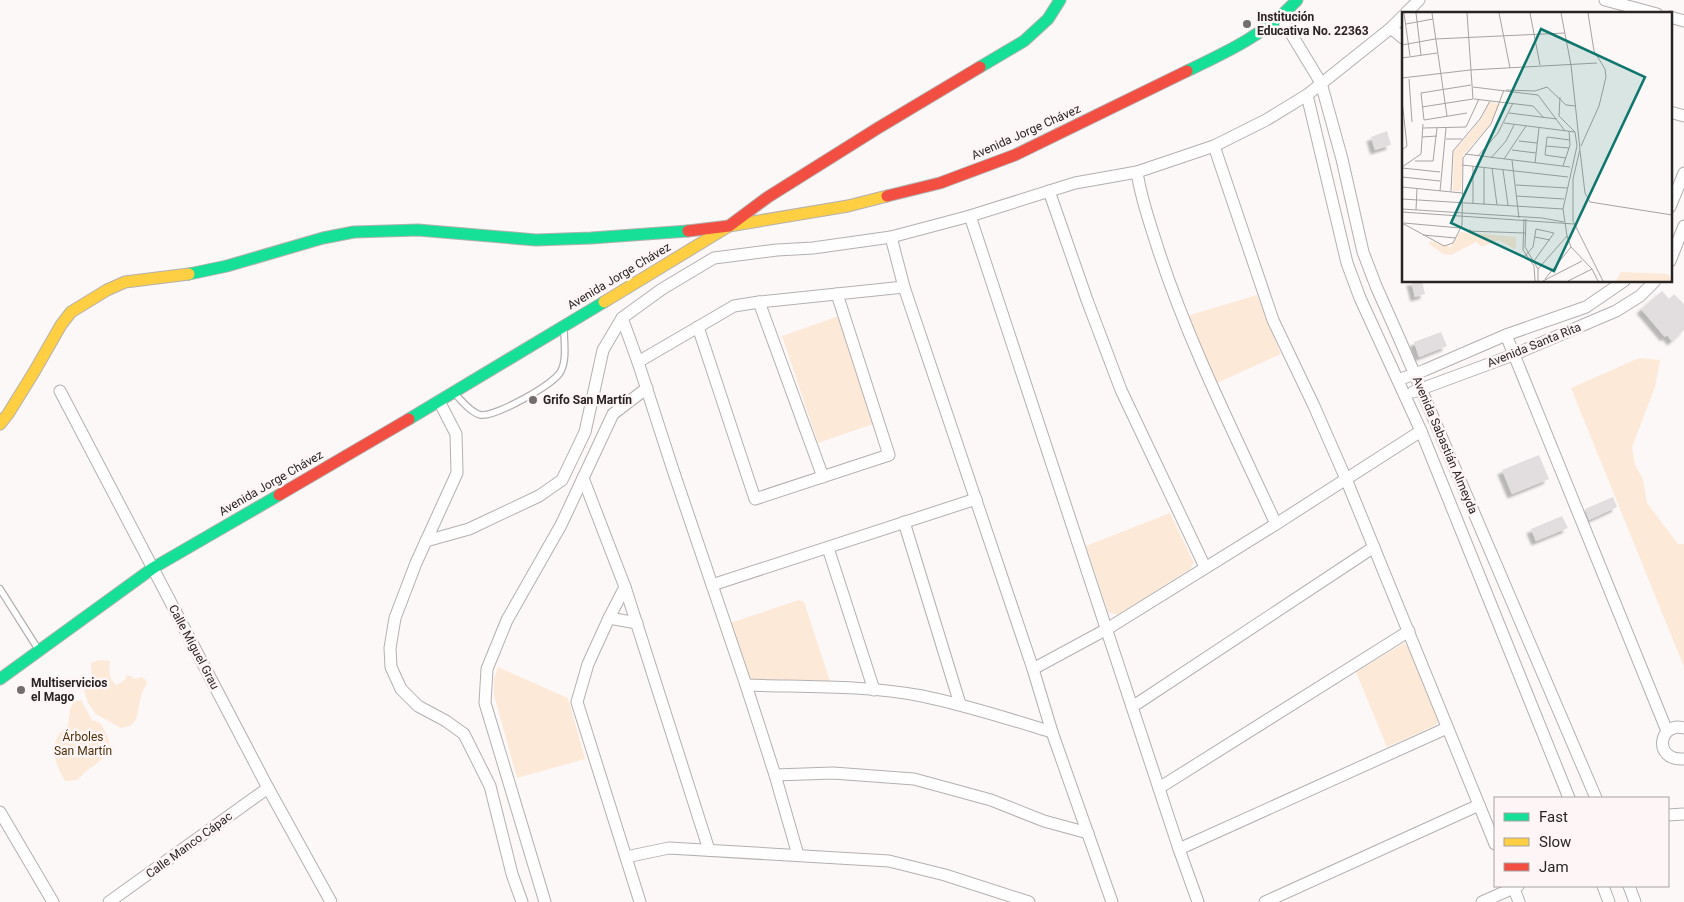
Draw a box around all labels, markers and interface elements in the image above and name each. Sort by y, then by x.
place label: Institución Educativa No. 22363 [1257,10,1369,38]
inset map [1402,12,1672,282]
marker: Institución Educativa No. 22363 [1241,18,1253,30]
street label: Avenida Jorge Chávez [969,102,1083,162]
street label: Avenida Jorge Chávez [565,240,673,312]
street label: Avenida Santa Rita [1485,320,1583,370]
street label: Avenida Sabastián Almeyda [1410,374,1480,516]
place label: Grifo San Martín [543,393,632,407]
marker: Grifo San Martín [527,394,539,406]
street label: Avenida Jorge Chávez [216,447,326,519]
street label: Calle Miguel Grau [166,602,222,692]
place label: Multiservicios el Mago [31,676,107,704]
marker: Multiservicios el Mago [15,684,27,696]
park label: Árboles San Martín [54,729,112,758]
legend [1494,797,1669,887]
text: Fast [1539,808,1568,826]
street label: Calle Manco Cápac [143,809,235,881]
text: Slow [1539,833,1571,851]
text: Jam [1539,858,1569,876]

